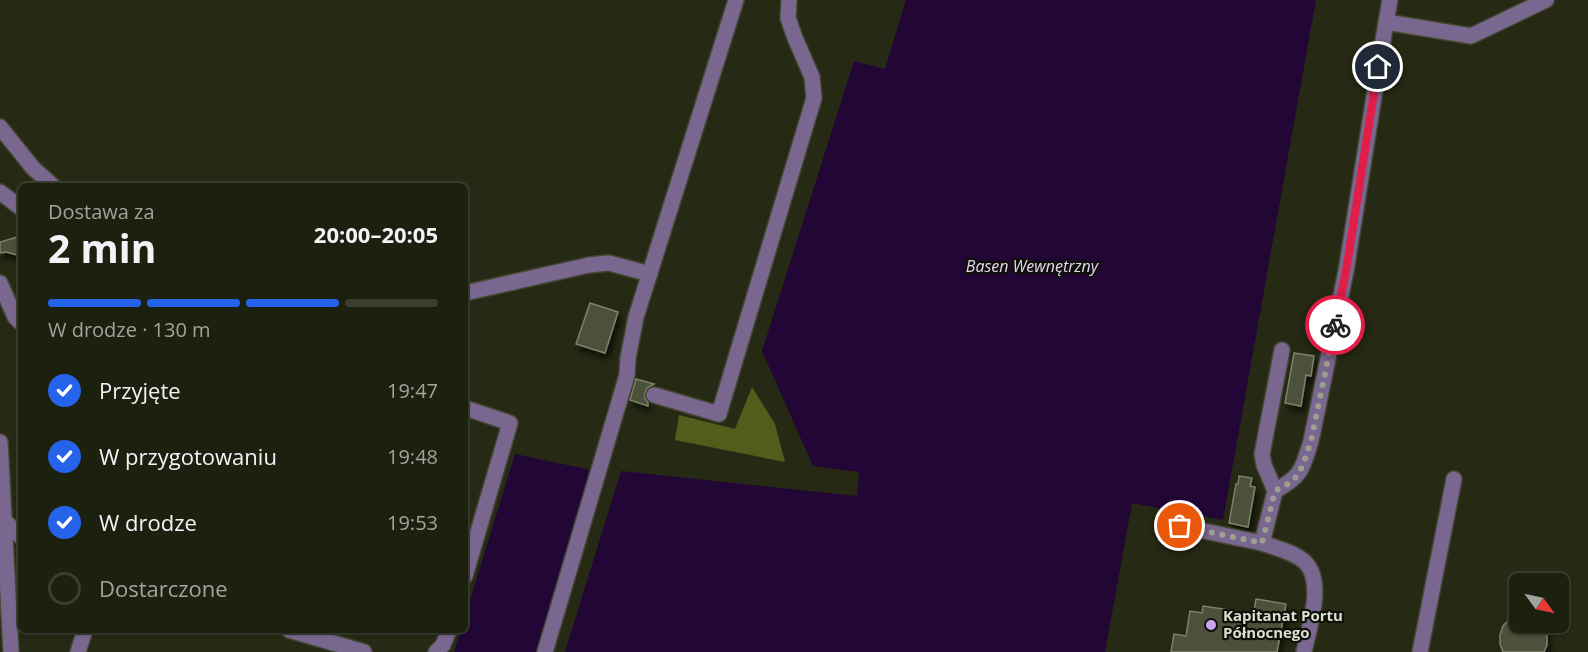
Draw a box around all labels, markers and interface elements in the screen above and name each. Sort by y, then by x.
pin [1352,41,1403,92]
icon: home [1361,50,1394,83]
text: Dostawa za [48,198,155,225]
text: 20:00–20:05 [314,219,438,249]
text: 2 min [48,221,156,274]
water label: Basen Wewnętrzny [966,255,1100,277]
courier [1305,295,1365,355]
icon: bike [1319,309,1352,342]
text: W drodze · 130 m [48,316,211,343]
icon: check [48,374,81,407]
text: Przyjęte [99,375,181,405]
text: 19:47 [387,377,438,404]
icon: check [48,440,81,473]
text: W przygotowaniu [99,441,277,471]
text: 19:48 [387,443,438,470]
pin [1154,500,1205,551]
icon: check [48,506,81,539]
text: W drodze [99,507,197,537]
text: 19:53 [387,509,438,536]
icon: bag [1163,509,1196,542]
text: Dostarczone [99,573,228,603]
north arrow [1509,573,1569,633]
map controls [1509,573,1569,633]
place label: Kapitanat Portu Północnego [1223,605,1343,642]
marker: Kapitanat Portu Północnego [1204,618,1218,632]

